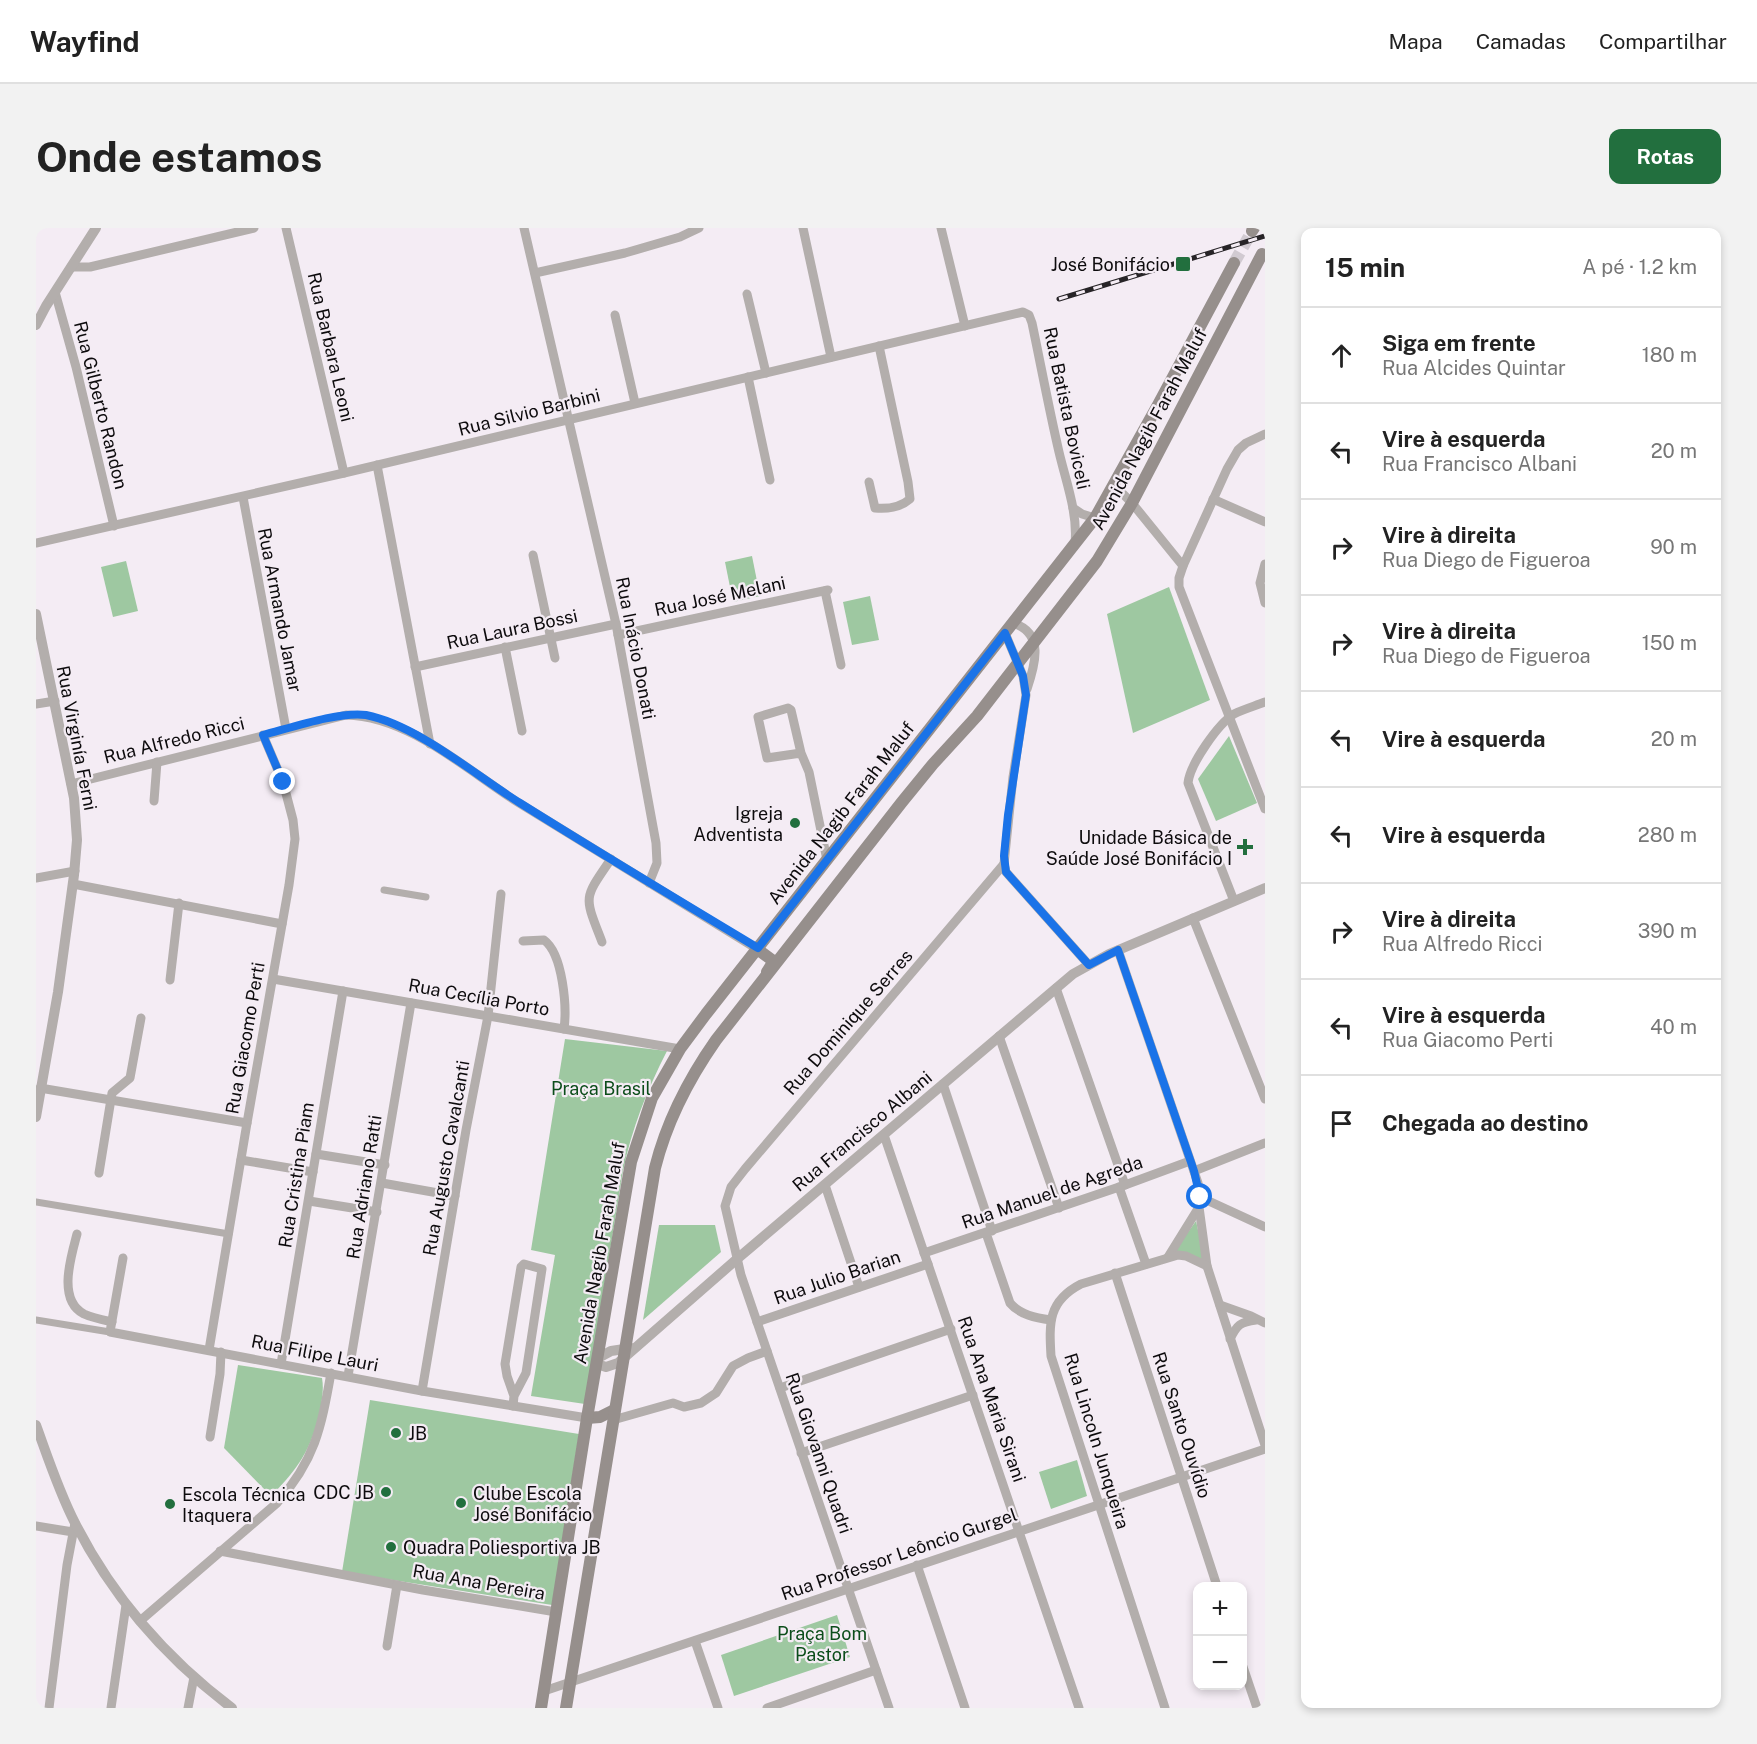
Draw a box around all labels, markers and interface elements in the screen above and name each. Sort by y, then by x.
text: Wayfind [30,25,140,58]
text: Mapa [1389,29,1443,54]
text: Camadas [1476,29,1566,54]
text: Compartilhar [1599,29,1727,54]
button: Rotas [1609,129,1721,184]
text: Onde estamos [36,132,322,181]
text: 15 min [1325,252,1405,283]
place label: José Bonifácio [1051,254,1170,275]
marker: José Bonifácio [1174,255,1192,273]
text: A pé · 1.2 km [1582,255,1697,279]
street label: Rua Barbara Leoni [304,270,358,424]
street label: Rua Gilberto Randon [70,319,132,491]
street label: Rua Batista Boviceli [1040,325,1094,491]
street label: Avenida Nagib Farah Maluf [1087,325,1211,533]
text: Siga em frente [1382,330,1536,356]
icon: ahead [1325,339,1358,372]
text: 180 m [1642,343,1697,367]
text: Rua Alcides Quintar [1382,356,1566,380]
street label: Rua Silvio Barbini [456,384,602,440]
text: Vire à esquerda [1382,426,1546,452]
icon: left [1325,435,1358,468]
text: 20 m [1651,439,1697,463]
text: Rua Francisco Albani [1382,452,1577,476]
text: Vire à direita [1382,522,1516,548]
street label: Rua Armando Jamar [254,526,306,694]
icon: right [1325,531,1358,564]
text: 90 m [1650,535,1697,559]
text: Rua Diego de Figueroa [1382,548,1591,572]
street label: Rua José Melani [652,572,788,620]
street label: Rua Inácio Donati [612,575,660,721]
street label: Rua Laura Bossi [445,605,579,653]
text: Vire à direita [1382,618,1516,644]
icon: right [1325,627,1358,660]
text: 150 m [1642,631,1697,655]
text: Rua Diego de Figueroa [1382,644,1591,668]
street label: Rua Virginía Ferni [53,664,101,812]
street label: Rua Alfredo Ricci [101,712,247,768]
street label: Avenida Nagib Farah Maluf [763,718,919,908]
icon: left [1325,723,1358,756]
text: Vire à esquerda [1382,726,1546,752]
text: 20 m [1651,727,1697,751]
route end [269,768,295,794]
place label: Igreja Adventista [693,803,783,845]
marker: Igreja Adventista [788,816,802,830]
icon: left [1325,819,1358,852]
text: Vire à esquerda [1382,822,1546,848]
text: 280 m [1638,823,1697,847]
place label: Unidade Básica de Saúde José Bonifácio I [1046,827,1232,869]
marker: Unidade Básica de Saúde José Bonifácio I [1236,838,1254,856]
text: Vire à direita [1382,906,1516,932]
icon: right [1325,915,1358,948]
text: 390 m [1638,919,1697,943]
text: Rua Alfredo Ricci [1382,932,1542,956]
street label: Rua Dominique Serres [779,945,917,1099]
street label: Rua Giacomo Perti [221,960,269,1116]
street label: Rua Cecília Porto [407,974,551,1020]
text: Vire à esquerda [1382,1002,1546,1028]
icon: left [1325,1011,1358,1044]
text: 40 m [1650,1015,1697,1039]
text: Rua Giacomo Perti [1382,1028,1553,1052]
street label: Rua Augusto Cavalcanti [418,1059,474,1257]
street label: Rua Francisco Albani [788,1067,936,1195]
park label: Praça Brasil [551,1078,651,1099]
street label: Rua Cristina Piam [274,1101,318,1249]
icon: arrive [1325,1107,1358,1140]
text: Chegada ao destino [1382,1110,1588,1136]
street label: Rua Adriano Ratti [342,1113,386,1261]
street label: Avenida Nagib Farah Maluf [569,1140,629,1366]
street label: Rua Manuel de Agreda [959,1151,1145,1233]
route start [1186,1183,1212,1209]
street label: Rua Julio Barian [771,1246,903,1308]
street label: Rua Ana Maria Sirani [954,1313,1030,1485]
street label: Rua Filipe Lauri [250,1330,380,1376]
street label: Rua Santo Ouvídio [1148,1349,1216,1501]
street label: Rua Lincoln Junqueira [1060,1351,1134,1531]
street label: Rua Giovanni Quadri [782,1370,856,1536]
place label: JB [408,1423,427,1444]
marker: JB [389,1426,403,1440]
place label: CDC JB [313,1482,374,1503]
place label: Clube Escola José Bonifácio [473,1483,592,1525]
place label: Escola Técnica Itaquera [182,1484,305,1526]
marker: CDC JB [379,1485,393,1499]
marker: Clube Escola José Bonifácio [454,1496,468,1510]
marker: Escola Técnica Itaquera [163,1497,177,1511]
street label: Rua Professor Leôncio Gurgel [778,1504,1020,1604]
place label: Quadra Poliesportiva JB [403,1537,601,1558]
marker: Quadra Poliesportiva JB [384,1540,398,1554]
street label: Rua Ana Pereira [411,1560,547,1604]
map controls [1193,1582,1247,1690]
button: + [1193,1582,1247,1636]
park label: Praça Bom Pastor [777,1623,867,1665]
button: − [1193,1636,1247,1690]

